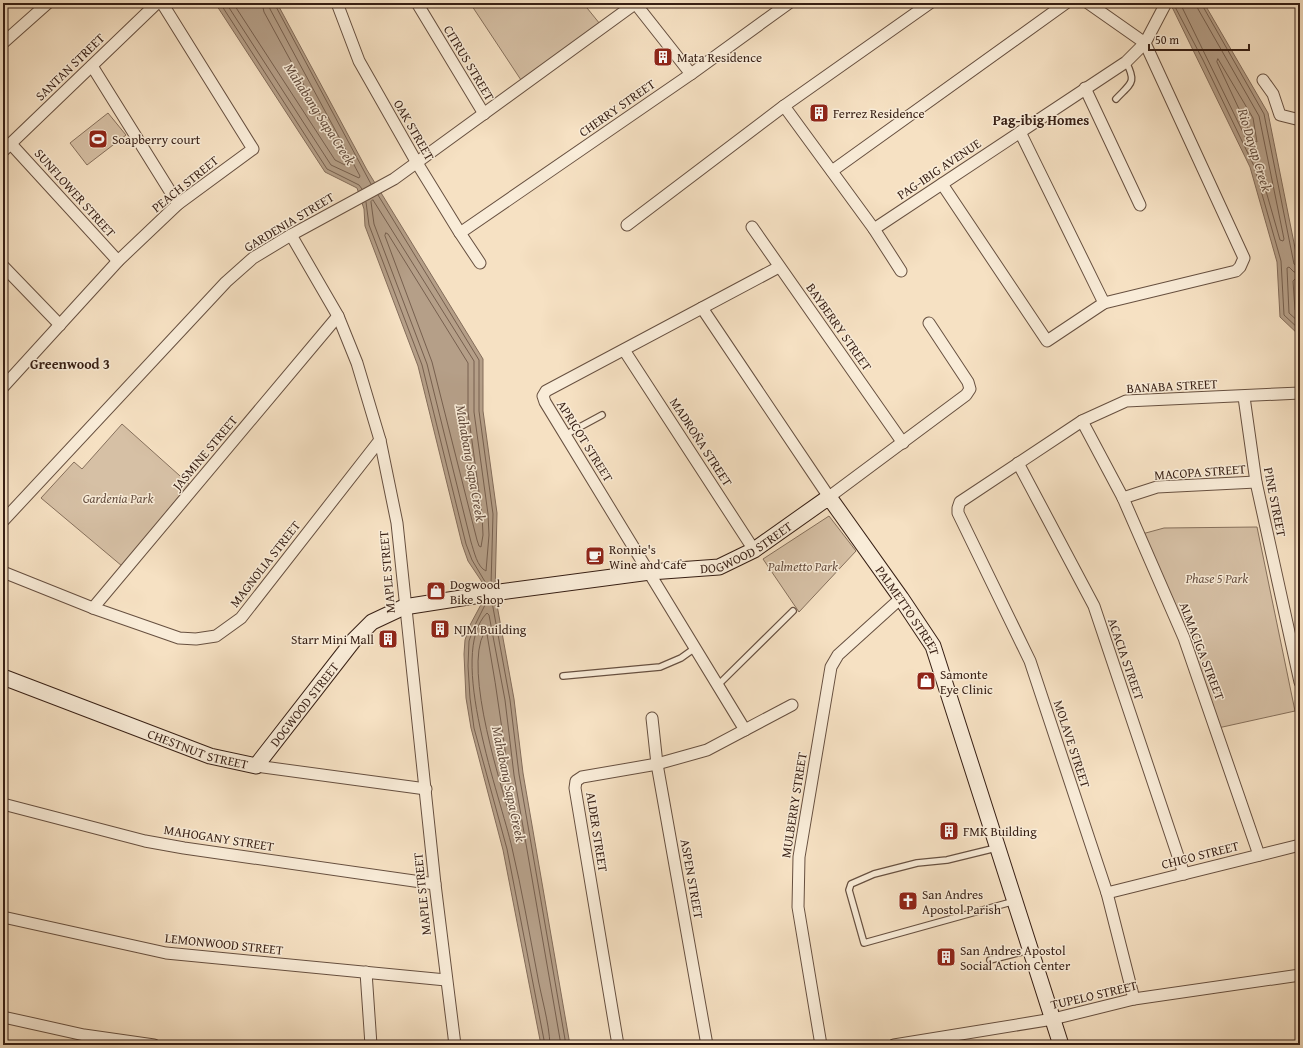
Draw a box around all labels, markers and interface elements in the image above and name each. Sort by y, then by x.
street label: CITRUS STREET [439,22,499,105]
scale bar [1149,26,1249,52]
street label: SANTAN STREET [31,28,109,105]
text: 50 m [1155,31,1179,48]
building icon: Mata Residence [652,46,674,68]
place label: Mata Residence [677,48,762,67]
water label: Mahabang Sapa Creek [279,59,361,169]
street label: CHERRY STREET [575,74,660,141]
street label: OAK STREET [389,96,439,165]
building icon: Ferrez Residence [808,102,830,124]
place label: Ferrez Residence [833,104,925,123]
water label: Rio Dayap Creek [1233,105,1277,195]
district label: Pag-ibig Homes [993,110,1089,130]
sports icon: Soapberry court [87,128,109,150]
place label: Soapberry court [112,130,201,149]
street label: PAG-IBIG AVENUE [893,134,985,204]
street label: SUNFLOWER STREET [30,144,121,242]
street label: PEACH STREET [147,151,223,217]
street label: GARDENIA STREET [240,187,338,256]
street label: BAYBERRY STREET [802,279,877,375]
district label: Greenwood 3 [30,354,110,374]
street label: BANABA STREET [1126,374,1219,398]
street label: MADROÑA STREET [665,394,737,491]
street label: APRICOT STREET [552,397,618,486]
water label: Mahabang Sapa Creek [451,403,491,523]
street label: JASMINE STREET [167,411,242,496]
street label: MACOPA STREET [1154,459,1247,485]
street label: PINE STREET [1259,466,1291,539]
park label: Gardenia Park [83,489,153,508]
street label: MAGNOLIA STREET [225,516,305,611]
street label: DOGWOOD STREET [699,516,796,578]
street label: MAPLE STREET [374,529,400,614]
place label: Ronnie's Wine and Cafe [609,540,687,574]
cafe icon: Ronnie's Wine and Cafe [584,545,606,567]
park label: Palmetto Park [767,557,838,576]
street label: PALMETTO STREET [871,562,945,658]
park label: Phase 5 Park [1185,569,1248,588]
place label: Dogwood Bike Shop [450,575,504,609]
shop icon: Dogwood Bike Shop [425,580,447,602]
street label: ALMACIGA STREET [1175,599,1230,703]
street label: ACACIA STREET [1103,616,1149,703]
building icon: NJM Building [429,618,451,640]
place label: NJM Building [454,620,527,639]
building icon: Starr Mini Mall [377,628,399,650]
place label: Starr Mini Mall [291,630,374,649]
street label: DOGWOOD STREET [265,657,343,750]
place label: Samonte Eye Clinic [940,665,993,699]
shop icon: Samonte Eye Clinic [915,670,937,692]
street label: MOLAVE STREET [1049,698,1095,791]
street label: CHESTNUT STREET [145,724,251,774]
water label: Mahabang Sapa Creek [487,724,531,844]
street label: MULBERRY STREET [776,750,812,859]
street label: ALDER STREET [581,791,613,874]
street label: MAHOGANY STREET [163,820,276,856]
building icon: FMK Building [938,820,960,842]
place label: FMK Building [963,822,1037,841]
street label: CHICO STREET [1159,836,1241,874]
street label: ASPEN STREET [676,838,708,921]
street label: MAPLE STREET [408,851,436,936]
place label: San Andres Apostol Parish [922,885,1002,919]
church icon: San Andres Apostol Parish [897,890,919,912]
street label: LEMONWOOD STREET [164,928,285,960]
place label: San Andres Apostol Social Action Center [960,941,1071,975]
building icon: San Andres Apostol Social Action Center [935,946,957,968]
street label: TUPELO STREET [1049,976,1140,1014]

